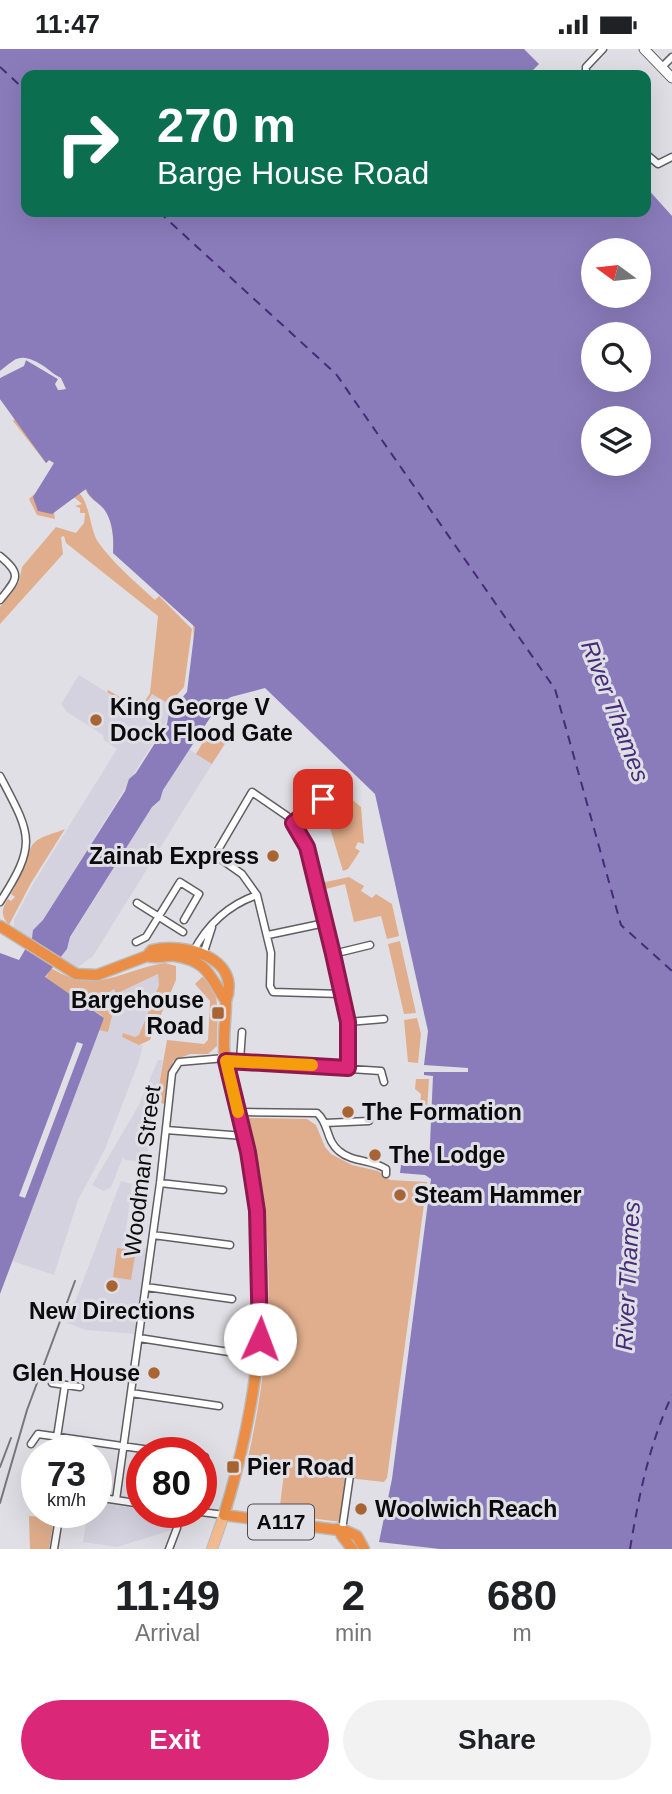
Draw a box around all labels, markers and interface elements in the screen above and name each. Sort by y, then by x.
text: 11:47 [35,9,100,39]
icon: right [42,98,133,189]
text: 270 m [157,98,296,152]
text: Barge House Road [157,155,429,191]
north arrow [581,238,651,308]
map controls [581,238,651,476]
button: search [581,322,651,392]
button: layers [581,406,651,476]
water label: River Thames [576,636,655,785]
place label: King George V Dock Flood Gate [110,694,293,746]
marker: King George V Dock Flood Gate [88,712,104,728]
pin [293,769,353,829]
icon: arrive [304,780,342,818]
place label: Zainab Express [89,843,259,869]
marker: Zainab Express [265,848,281,864]
place label: Bargehouse Road [71,987,204,1039]
marker: Bargehouse Road [210,1005,226,1021]
street label: Woodman Street [119,1083,165,1258]
place label: The Formation [362,1099,522,1125]
marker: The Formation [340,1104,356,1120]
place label: The Lodge [389,1142,505,1168]
marker: The Lodge [367,1147,383,1163]
place label: Steam Hammer [414,1182,582,1208]
marker: Steam Hammer [392,1187,408,1203]
water label: River Thames [610,1201,645,1351]
marker: New Directions [104,1278,120,1294]
place label: New Directions [29,1298,195,1324]
position arrow [223,1302,297,1376]
place label: Glen House [12,1360,140,1386]
marker: Glen House [146,1365,162,1381]
speed limit sign: 80 [126,1437,217,1528]
text: 73 [47,1454,86,1493]
place label: Pier Road [247,1454,354,1480]
marker: Pier Road [225,1459,241,1475]
text: km/h [47,1490,86,1510]
place label: Woolwich Reach [375,1496,557,1522]
marker: Woolwich Reach [353,1501,369,1517]
road number: A117 [248,1505,314,1539]
text: 11:49 [115,1572,220,1619]
text: 2 [342,1572,365,1619]
text: 680 [487,1572,557,1619]
text: Arrival [135,1620,200,1646]
text: min [335,1620,372,1646]
text: m [512,1620,532,1646]
button: Exit [21,1700,329,1780]
button: Share [343,1700,651,1780]

